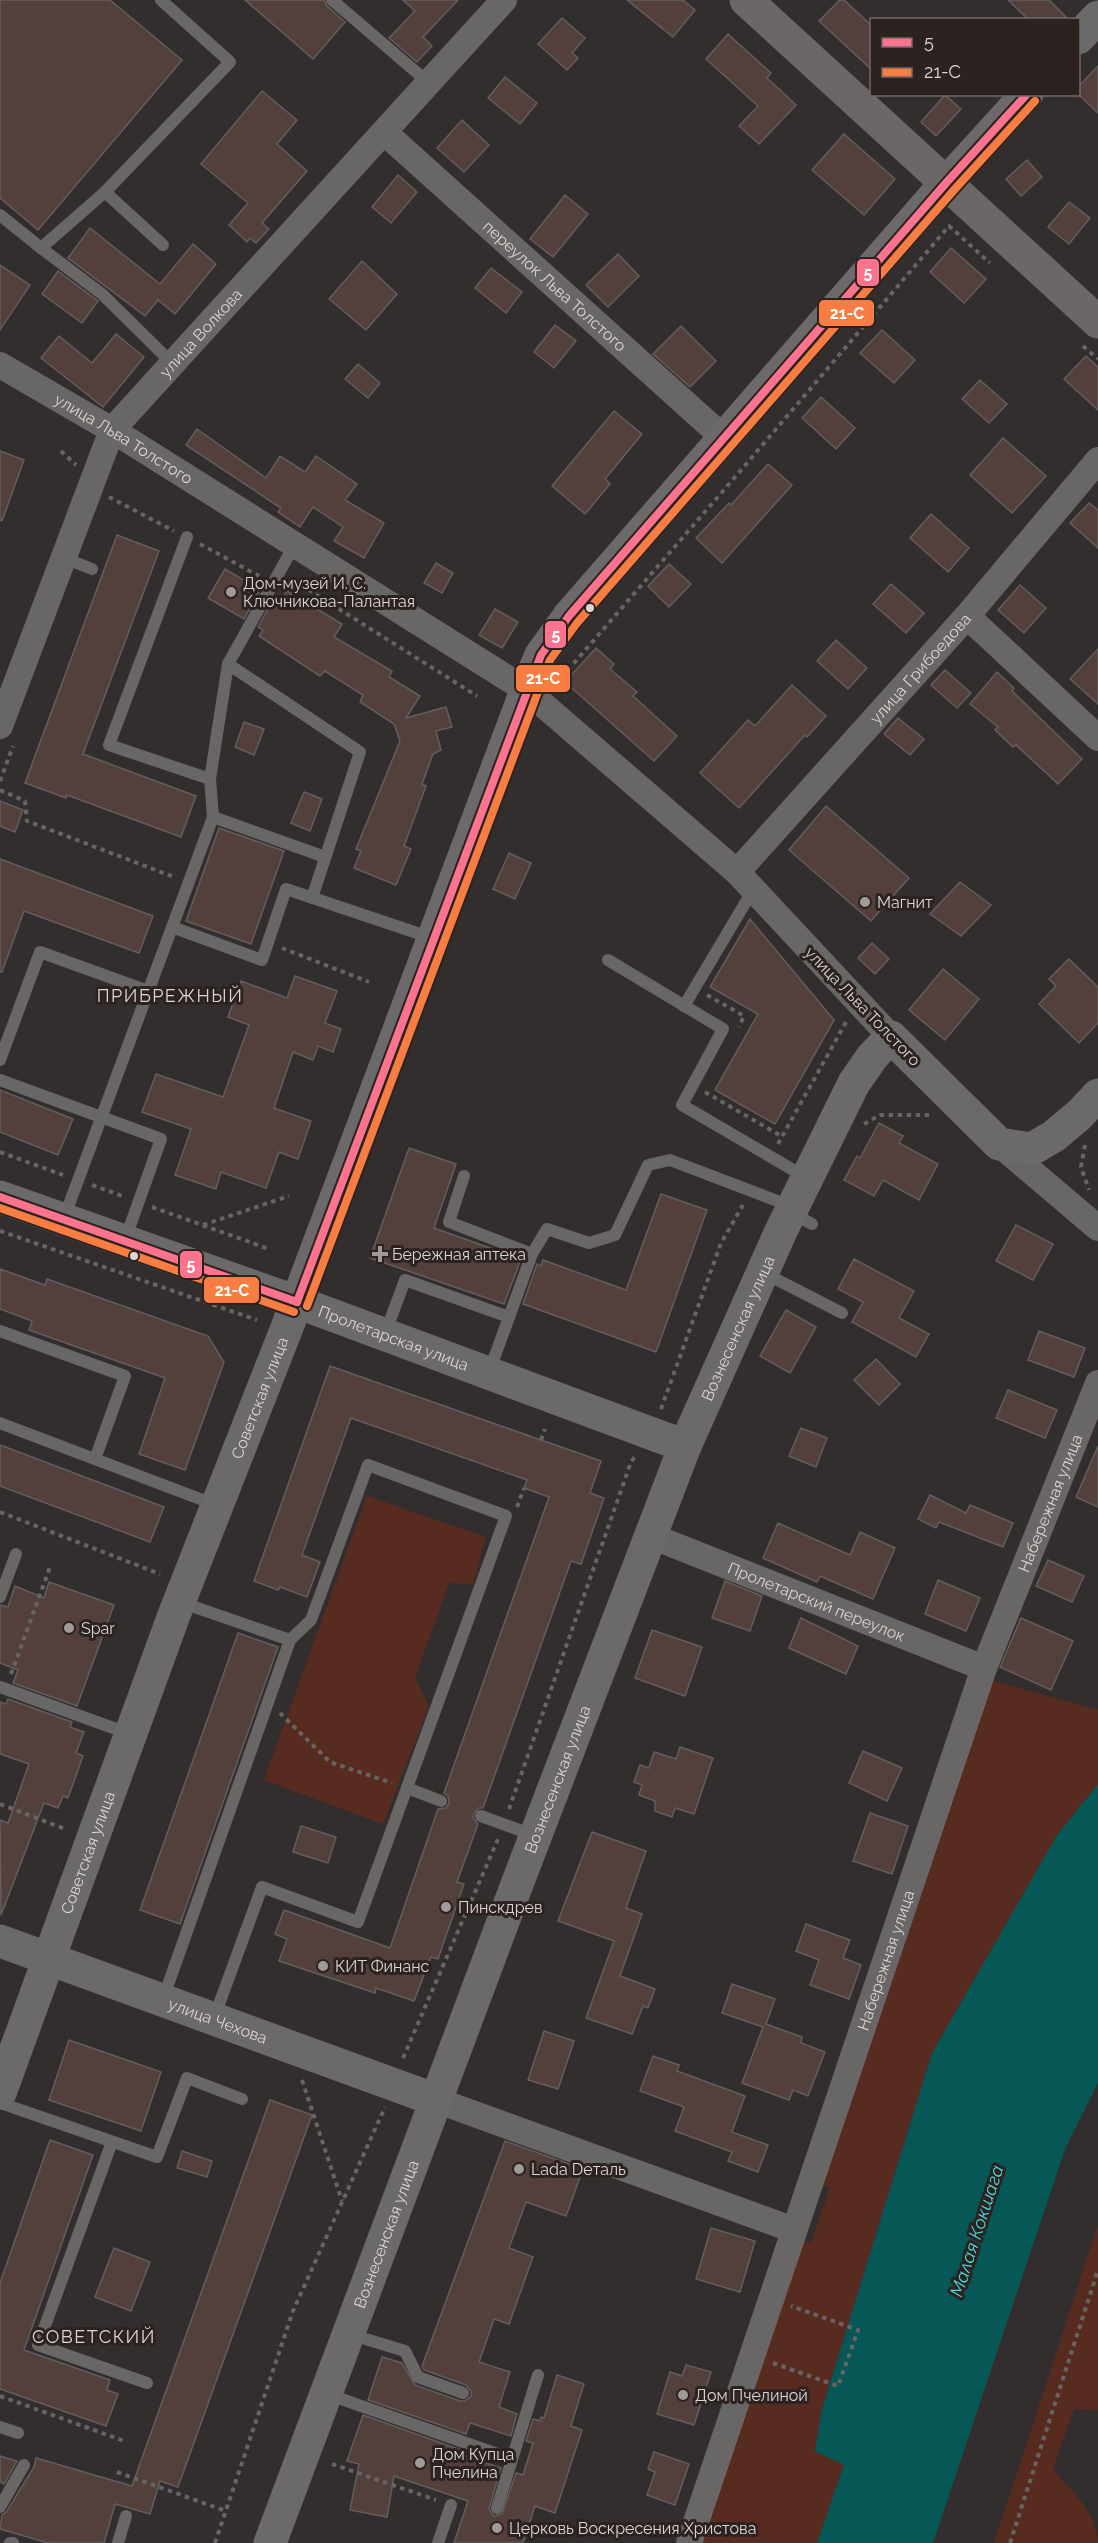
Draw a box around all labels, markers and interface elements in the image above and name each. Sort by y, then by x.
legend [870,18,1080,96]
text: 5 [924,31,934,52]
text: 21-С [924,61,961,82]
street label: переулок Льва Толстого [479,217,630,356]
line badge: 5 [856,258,880,287]
text: 5 [864,263,873,282]
street label: улица Волкова [156,285,246,381]
line badge: 21-С [818,299,875,327]
text: 21-С [830,304,864,323]
street label: улица Льва Толстого [51,390,196,488]
place label: Дом-музей И. С. Ключникова-Палантая [243,574,415,611]
marker: Дом-музей И. С. Ключникова-Палантая [224,585,238,599]
unlabelled marker [584,602,596,614]
street label: улица Грибоедова [866,609,975,728]
line badge: 5 [544,620,567,649]
text: 5 [552,625,561,644]
line badge: 21-С [515,664,571,693]
text: 21-С [526,669,560,688]
place label: Магнит [877,893,933,912]
marker: Магнит [858,895,872,909]
street label: улица Льва Толстого [801,943,924,1070]
district label: ПРИБРЕЖНЫЙ [97,985,243,1006]
place label: Бережная аптека [392,1245,526,1264]
marker: Бережная аптека [373,1247,387,1261]
unlabelled marker [128,1250,140,1262]
line badge: 5 [179,1250,203,1279]
street label: Вознесенская улица [697,1253,779,1404]
text: 5 [187,1255,196,1274]
line badge: 21-С [203,1276,260,1304]
text: 21-С [215,1281,249,1300]
street label: Пролетарская улица [316,1302,471,1375]
street label: Советская улица [227,1334,292,1462]
street label: Набережная улица [1014,1432,1087,1575]
street label: Пролетарский переулок [725,1558,908,1646]
place label: Spar [81,1619,115,1638]
marker: Spar [62,1621,76,1635]
street label: Вознесенская улица [521,1703,595,1856]
street label: Советская улица [57,1789,119,1917]
street label: Набережная улица [853,1888,918,2033]
place label: Пинскдрев [458,1898,542,1917]
marker: Пинскдрев [439,1900,453,1914]
place label: КИТ Финанс [335,1957,429,1976]
marker: КИТ Финанс [316,1959,330,1973]
street label: улица Чехова [166,1994,270,2048]
street label: Вознесенская улица [350,2157,423,2311]
place label: Lada Dеталь [531,2160,626,2179]
marker: Lada Dеталь [512,2162,526,2176]
water label: Малая Кокшага [945,2162,1008,2299]
district label: СОВЕТСКИЙ [32,2326,156,2347]
place label: Дом Пчелиной [695,2386,808,2405]
marker: Дом Пчелиной [676,2388,690,2402]
place label: Дом Купца Пчелина [432,2445,514,2482]
marker: Дом Купца Пчелина [413,2456,427,2470]
place label: Церковь Воскресения Христова [509,2519,756,2538]
marker: Церковь Воскресения Христова [490,2521,504,2535]

